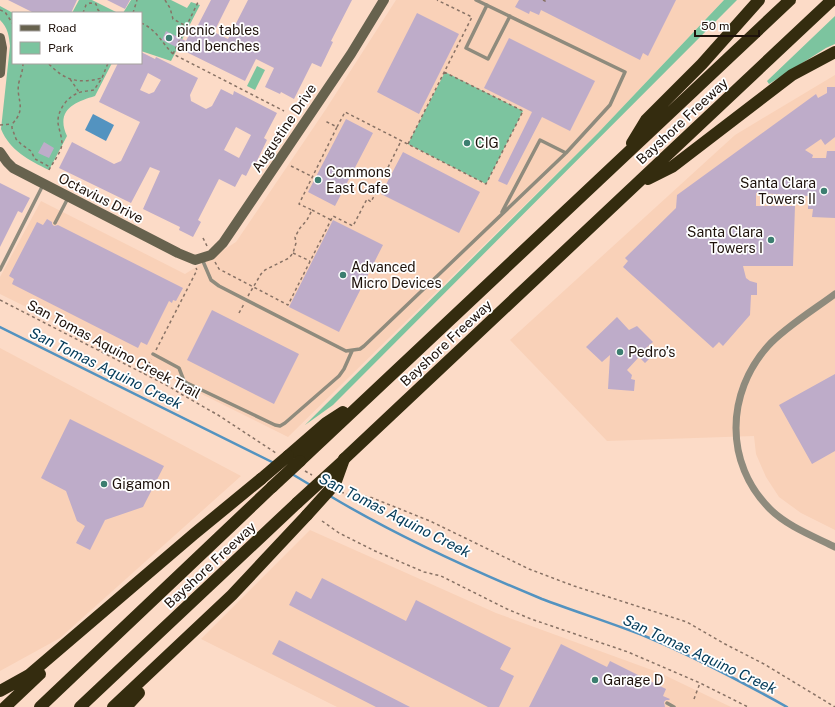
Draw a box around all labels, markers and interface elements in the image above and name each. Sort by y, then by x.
legend [12,12,142,64]
scale bar [695,12,759,38]
text: 50 m [701,19,729,33]
text: Road [48,21,76,35]
place label: picnic tables and benches [177,22,260,54]
marker: picnic tables and benches [164,33,174,43]
text: Park [48,41,74,55]
street label: Bayshore Freeway [633,74,731,167]
street label: Augustine Drive [248,81,320,175]
place label: CIG [475,135,499,151]
marker: CIG [462,138,472,148]
place label: Commons East Cafe [326,164,391,196]
street label: Octavius Drive [56,170,146,226]
marker: Commons East Cafe [313,175,323,185]
place label: Santa Clara Towers II [740,175,816,207]
marker: Santa Clara Towers II [819,186,829,196]
place label: Santa Clara Towers I [687,224,763,256]
marker: Santa Clara Towers I [766,235,776,245]
place label: Advanced Micro Devices [351,259,442,291]
marker: Advanced Micro Devices [338,270,348,280]
street label: San Tomas Aquino Creek Trail [24,296,204,402]
street label: Bayshore Freeway [397,296,495,389]
water label: San Tomas Aquino Creek [27,323,185,413]
place label: Pedro’s [628,344,675,360]
marker: Pedro’s [615,347,625,357]
water label: San Tomas Aquino Creek [316,469,474,561]
place label: Gigamon [112,476,170,492]
marker: Gigamon [99,479,109,489]
street label: Bayshore Freeway [161,518,259,611]
water label: San Tomas Aquino Creek [620,611,780,697]
place label: Garage D [603,672,663,688]
marker: Garage D [590,675,600,685]

